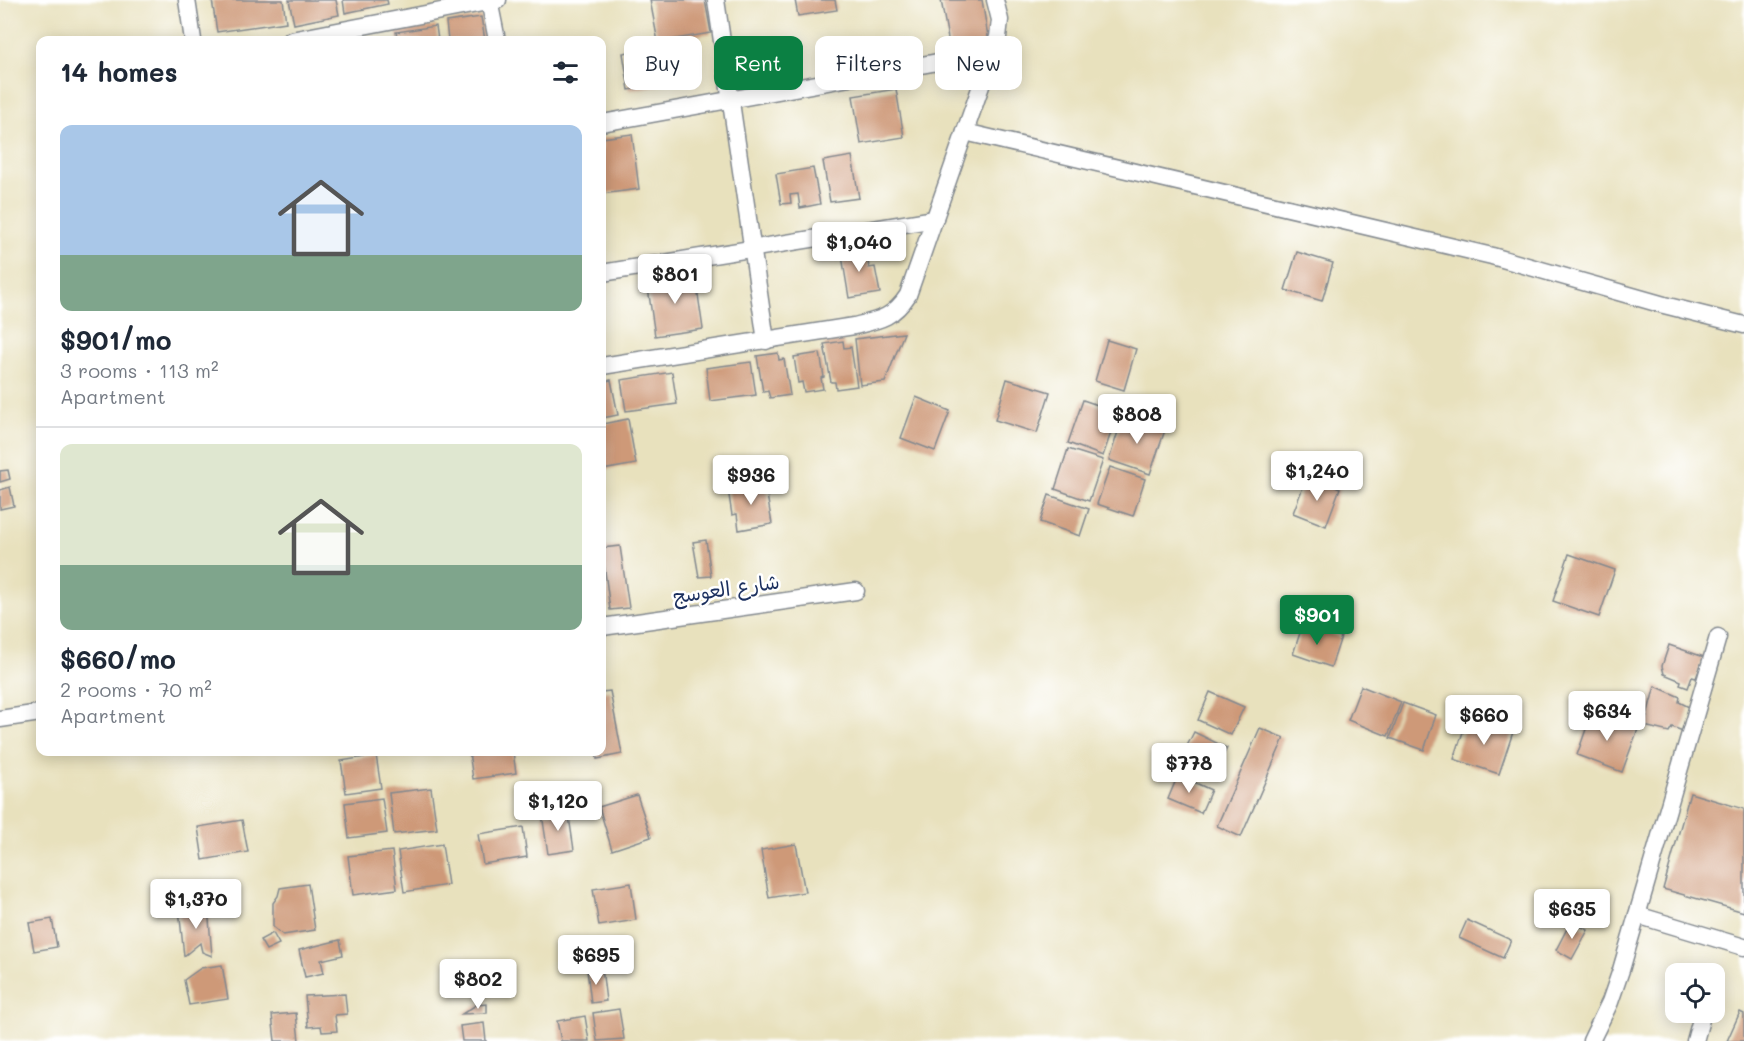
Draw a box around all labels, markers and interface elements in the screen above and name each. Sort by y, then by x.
chip: Buy [624,36,702,90]
chip: Rent [714,36,803,90]
chip: Filters [815,36,923,90]
chip: New [935,36,1022,90]
text: 14 homes [60,55,178,89]
icon: filters [549,56,582,89]
icon: home [267,164,375,272]
pin: $1,040 [810,222,908,273]
text: $1,040 [826,228,892,254]
pin: $801 [639,254,711,305]
text: $801 [652,260,698,286]
text: $901/mo [60,323,172,357]
text: 3 rooms · 113 m² [60,357,219,383]
text: Apartment [60,383,166,409]
pin: $808 [1101,394,1173,445]
text: $808 [1112,400,1162,426]
pin: $1,240 [1268,451,1366,502]
pin: $936 [715,455,787,506]
text: $1,240 [1285,457,1349,483]
text: $936 [727,461,775,487]
icon: home [267,483,375,591]
street label: شارع العوسج [671,568,781,610]
pin: $901 [1281,595,1353,646]
text: $901 [1294,601,1340,627]
text: $660/mo [60,642,176,676]
text: 2 rooms · 70 m² [60,676,212,702]
pin: $634 [1571,691,1643,742]
pin: $660 [1448,695,1520,746]
text: $634 [1582,697,1632,723]
text: $660 [1459,701,1509,727]
text: Apartment [60,702,166,728]
pin: $778 [1153,743,1225,794]
text: $778 [1165,749,1213,775]
pin: $1,120 [509,781,607,832]
text: $1,120 [528,787,588,813]
pin: $1,370 [147,879,245,930]
text: $1,370 [164,885,228,911]
pin: $635 [1536,889,1608,940]
text: $635 [1548,895,1596,921]
pin: $695 [560,935,632,986]
text: $695 [572,941,620,967]
pin: $802 [442,959,514,1010]
map controls [1665,963,1725,1023]
button: locate [1665,963,1725,1023]
text: $802 [454,965,502,991]

